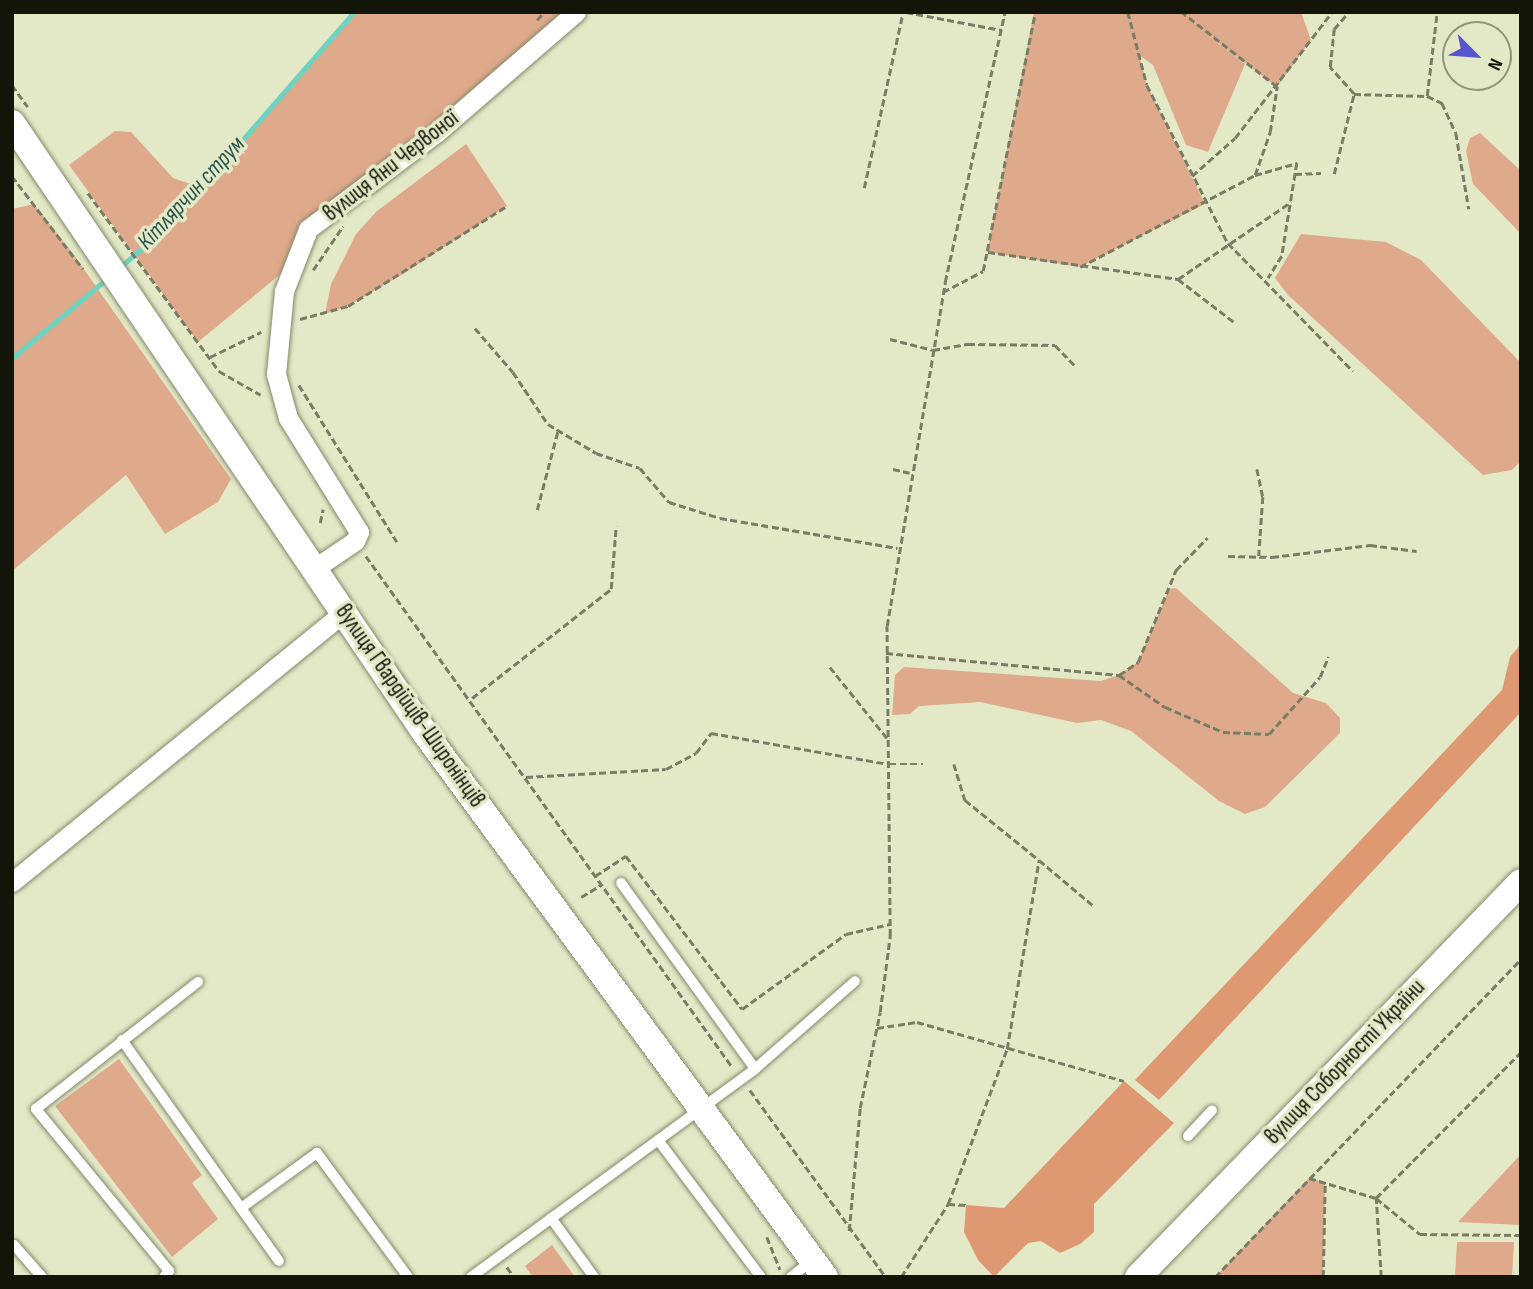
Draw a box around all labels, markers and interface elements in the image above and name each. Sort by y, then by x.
north arrow [1442,21,1512,91]
text: N [1482,55,1507,74]
street label: вулиця Яни Червоної [318,105,464,227]
water label: Кітлярчин струм [131,130,251,256]
street label: вулиця Гвардійців-Широнінців [329,599,491,813]
street label: вулиця Соборності України [1259,974,1431,1150]

